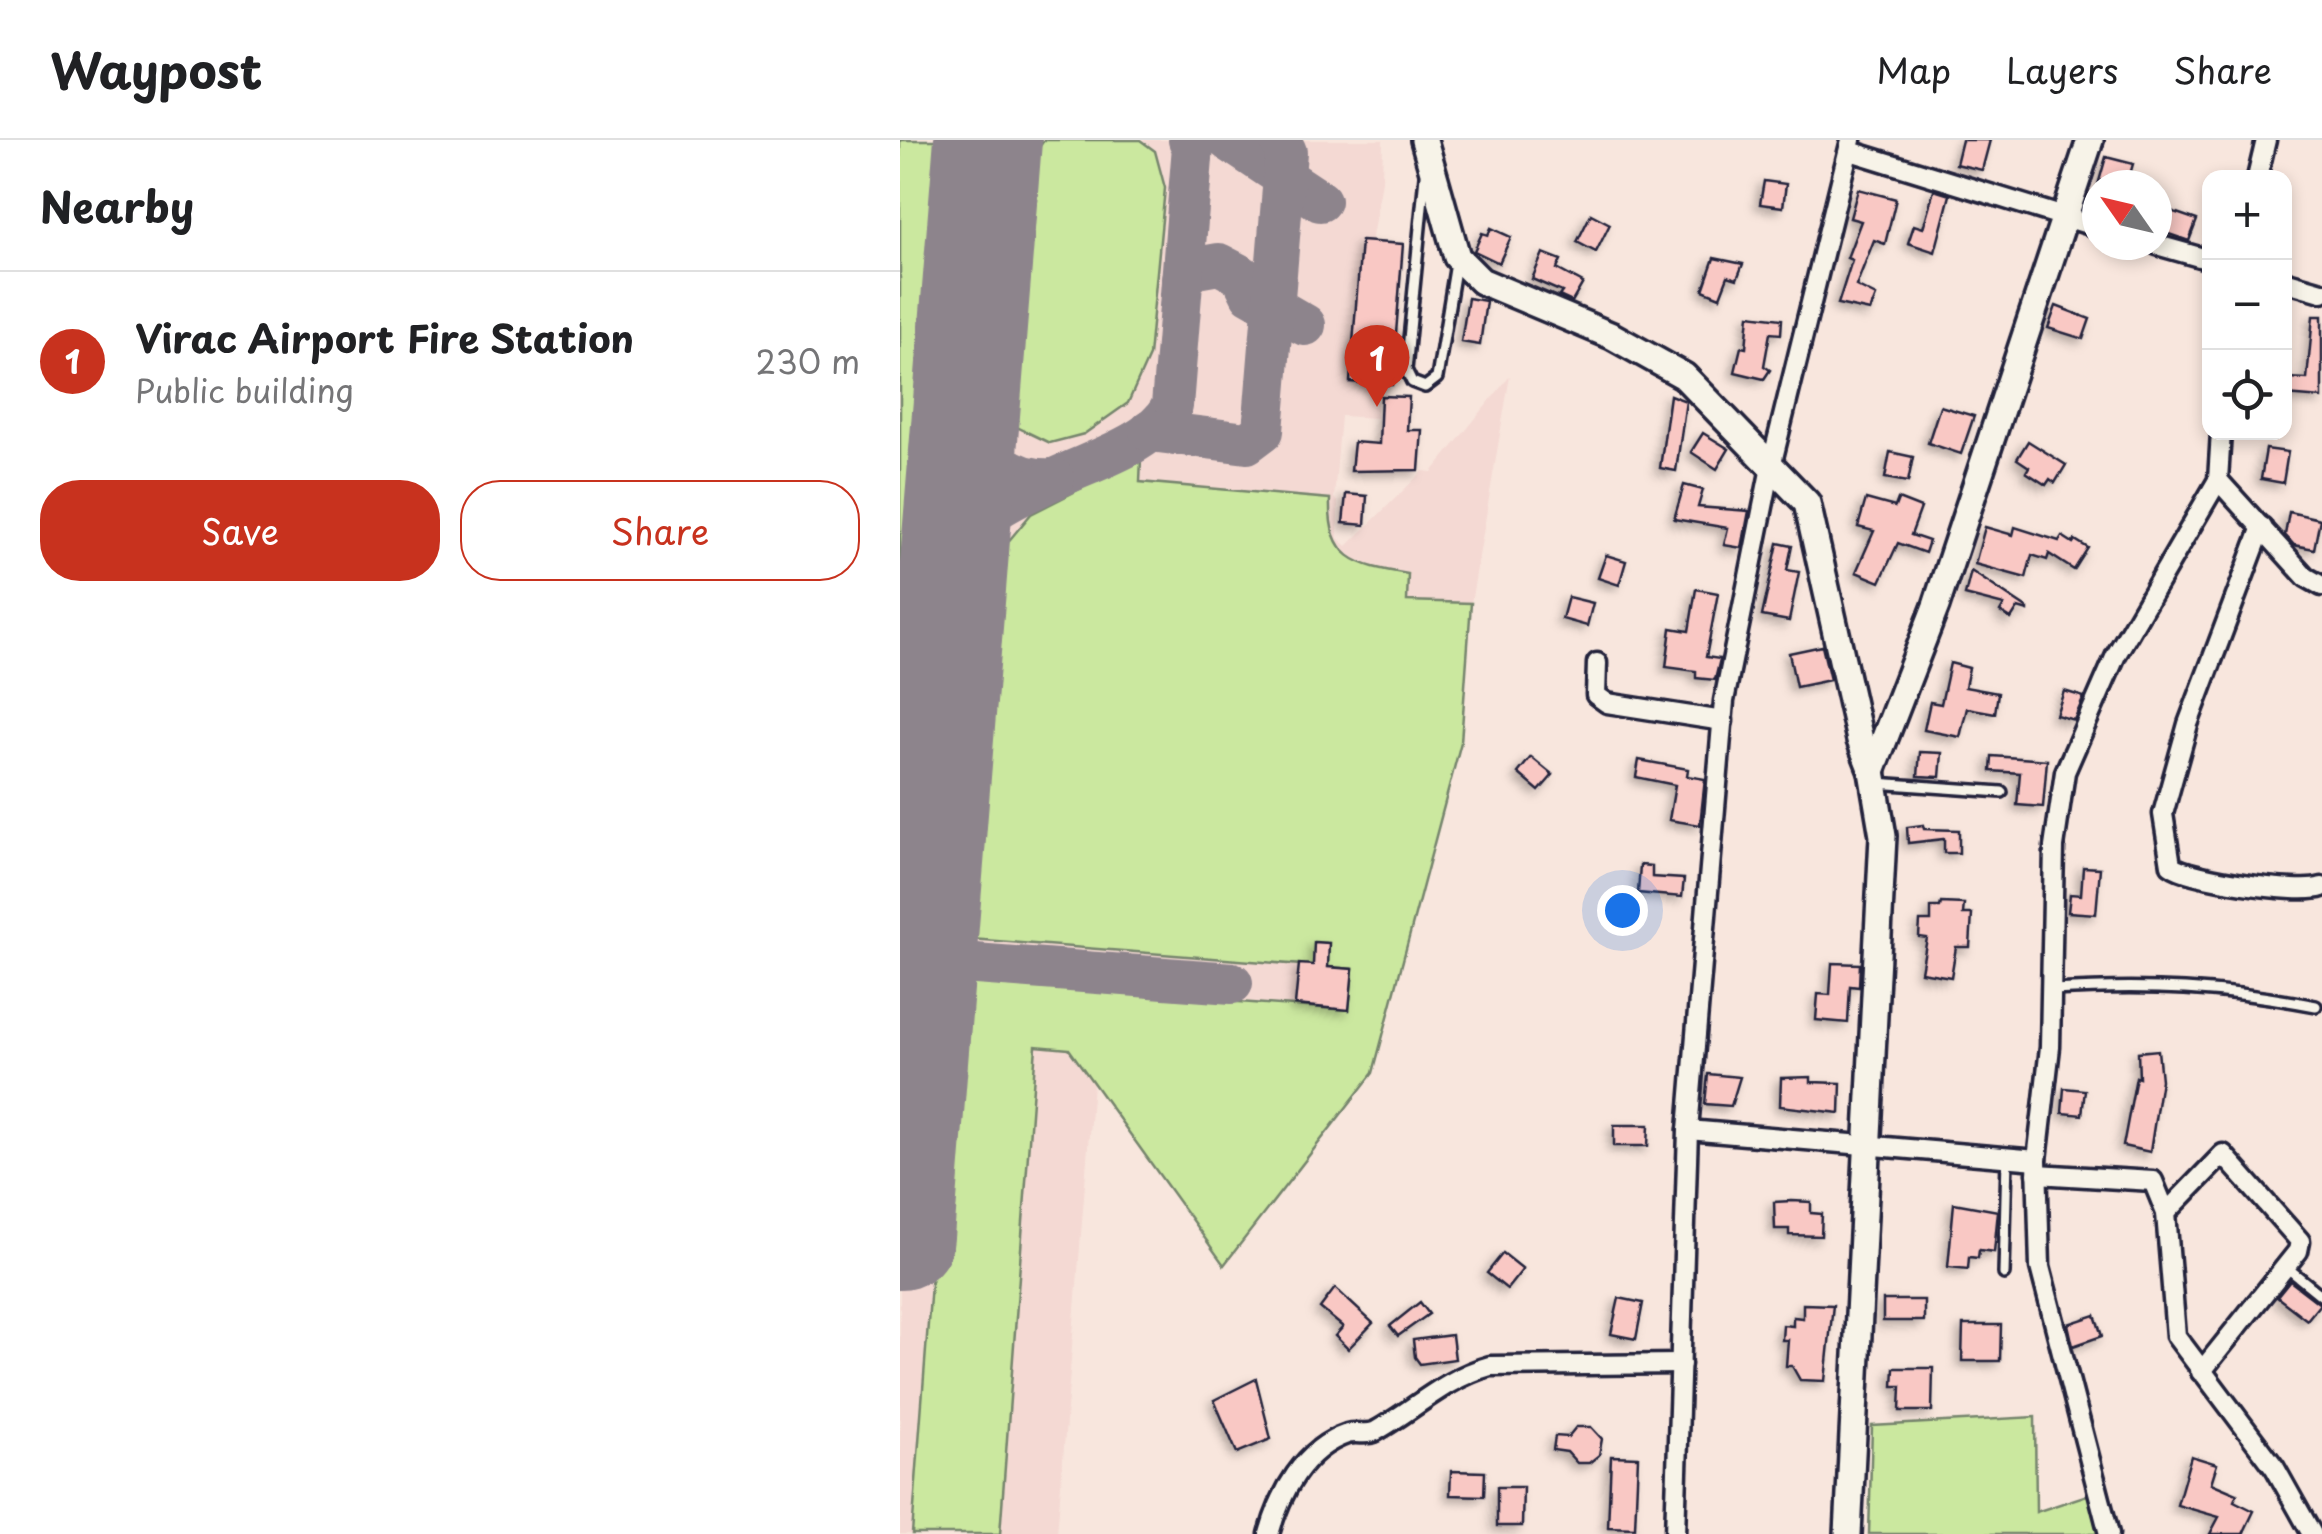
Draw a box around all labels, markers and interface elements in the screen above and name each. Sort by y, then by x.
text: Waypost [50,33,262,105]
text: Map [1876,43,1951,96]
text: Layers [2006,43,2118,96]
text: Share [2173,43,2272,96]
north arrow [2082,170,2172,260]
map controls [2202,170,2292,440]
button: + [2202,170,2292,260]
text: Nearby [40,174,194,237]
button: − [2202,260,2292,350]
text: Virac Airport Fire Station [135,309,634,366]
pin: 1 [1344,324,1410,407]
text: 1 [65,337,80,385]
text: 230 m [755,337,860,385]
button: locate [2202,350,2292,440]
text: Public building [135,366,354,414]
button: Save [40,480,440,581]
button: Share [460,480,860,581]
your location [1597,885,1648,936]

